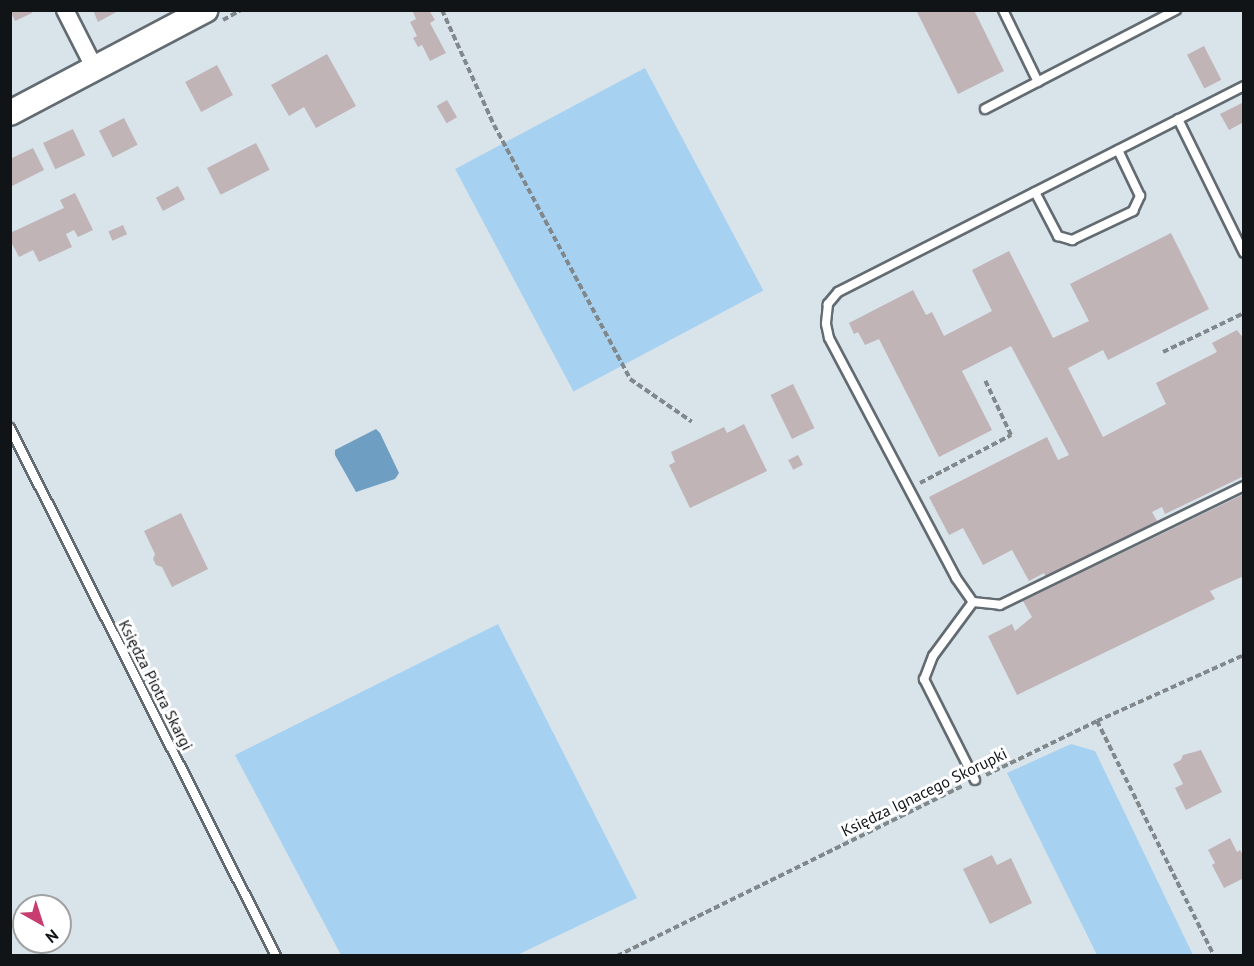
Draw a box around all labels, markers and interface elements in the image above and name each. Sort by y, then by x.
street label: Księdza Piotra Skargi [115,617,197,753]
street label: Księdza Ignacego Skorupki [838,744,1010,840]
north arrow [12,894,72,954]
text: N [42,925,62,948]

